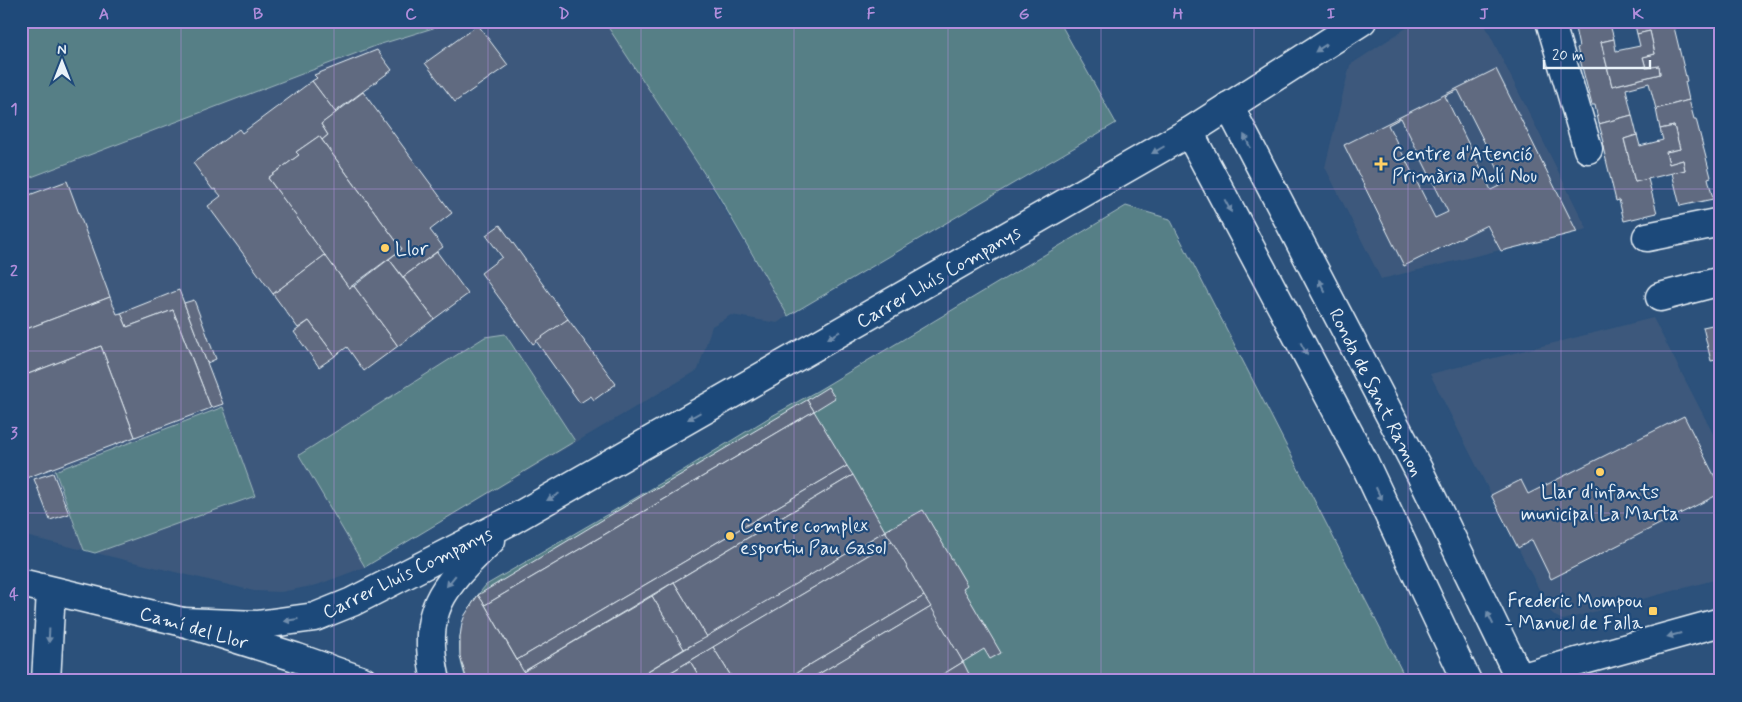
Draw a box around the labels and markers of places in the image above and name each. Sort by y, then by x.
place label: Centre d'Atenció Primària Molí Nou [1392,142,1537,189]
marker: Centre d'Atenció Primària Molí Nou [1374,157,1388,171]
place label: Llor [395,237,428,262]
marker: Llor [379,242,391,254]
marker: Llar d'infants municipal La Marta [1594,466,1606,478]
place label: Llar d'infants municipal La Marta [1521,480,1679,527]
place label: Centre complex esportiu Pau Gasol [740,514,887,561]
marker: Centre complex esportiu Pau Gasol [724,530,736,542]
place label: Frederic Mompou - Manuel de Falla [1505,589,1644,636]
marker: Frederic Mompou - Manuel de Falla [1647,605,1659,617]

